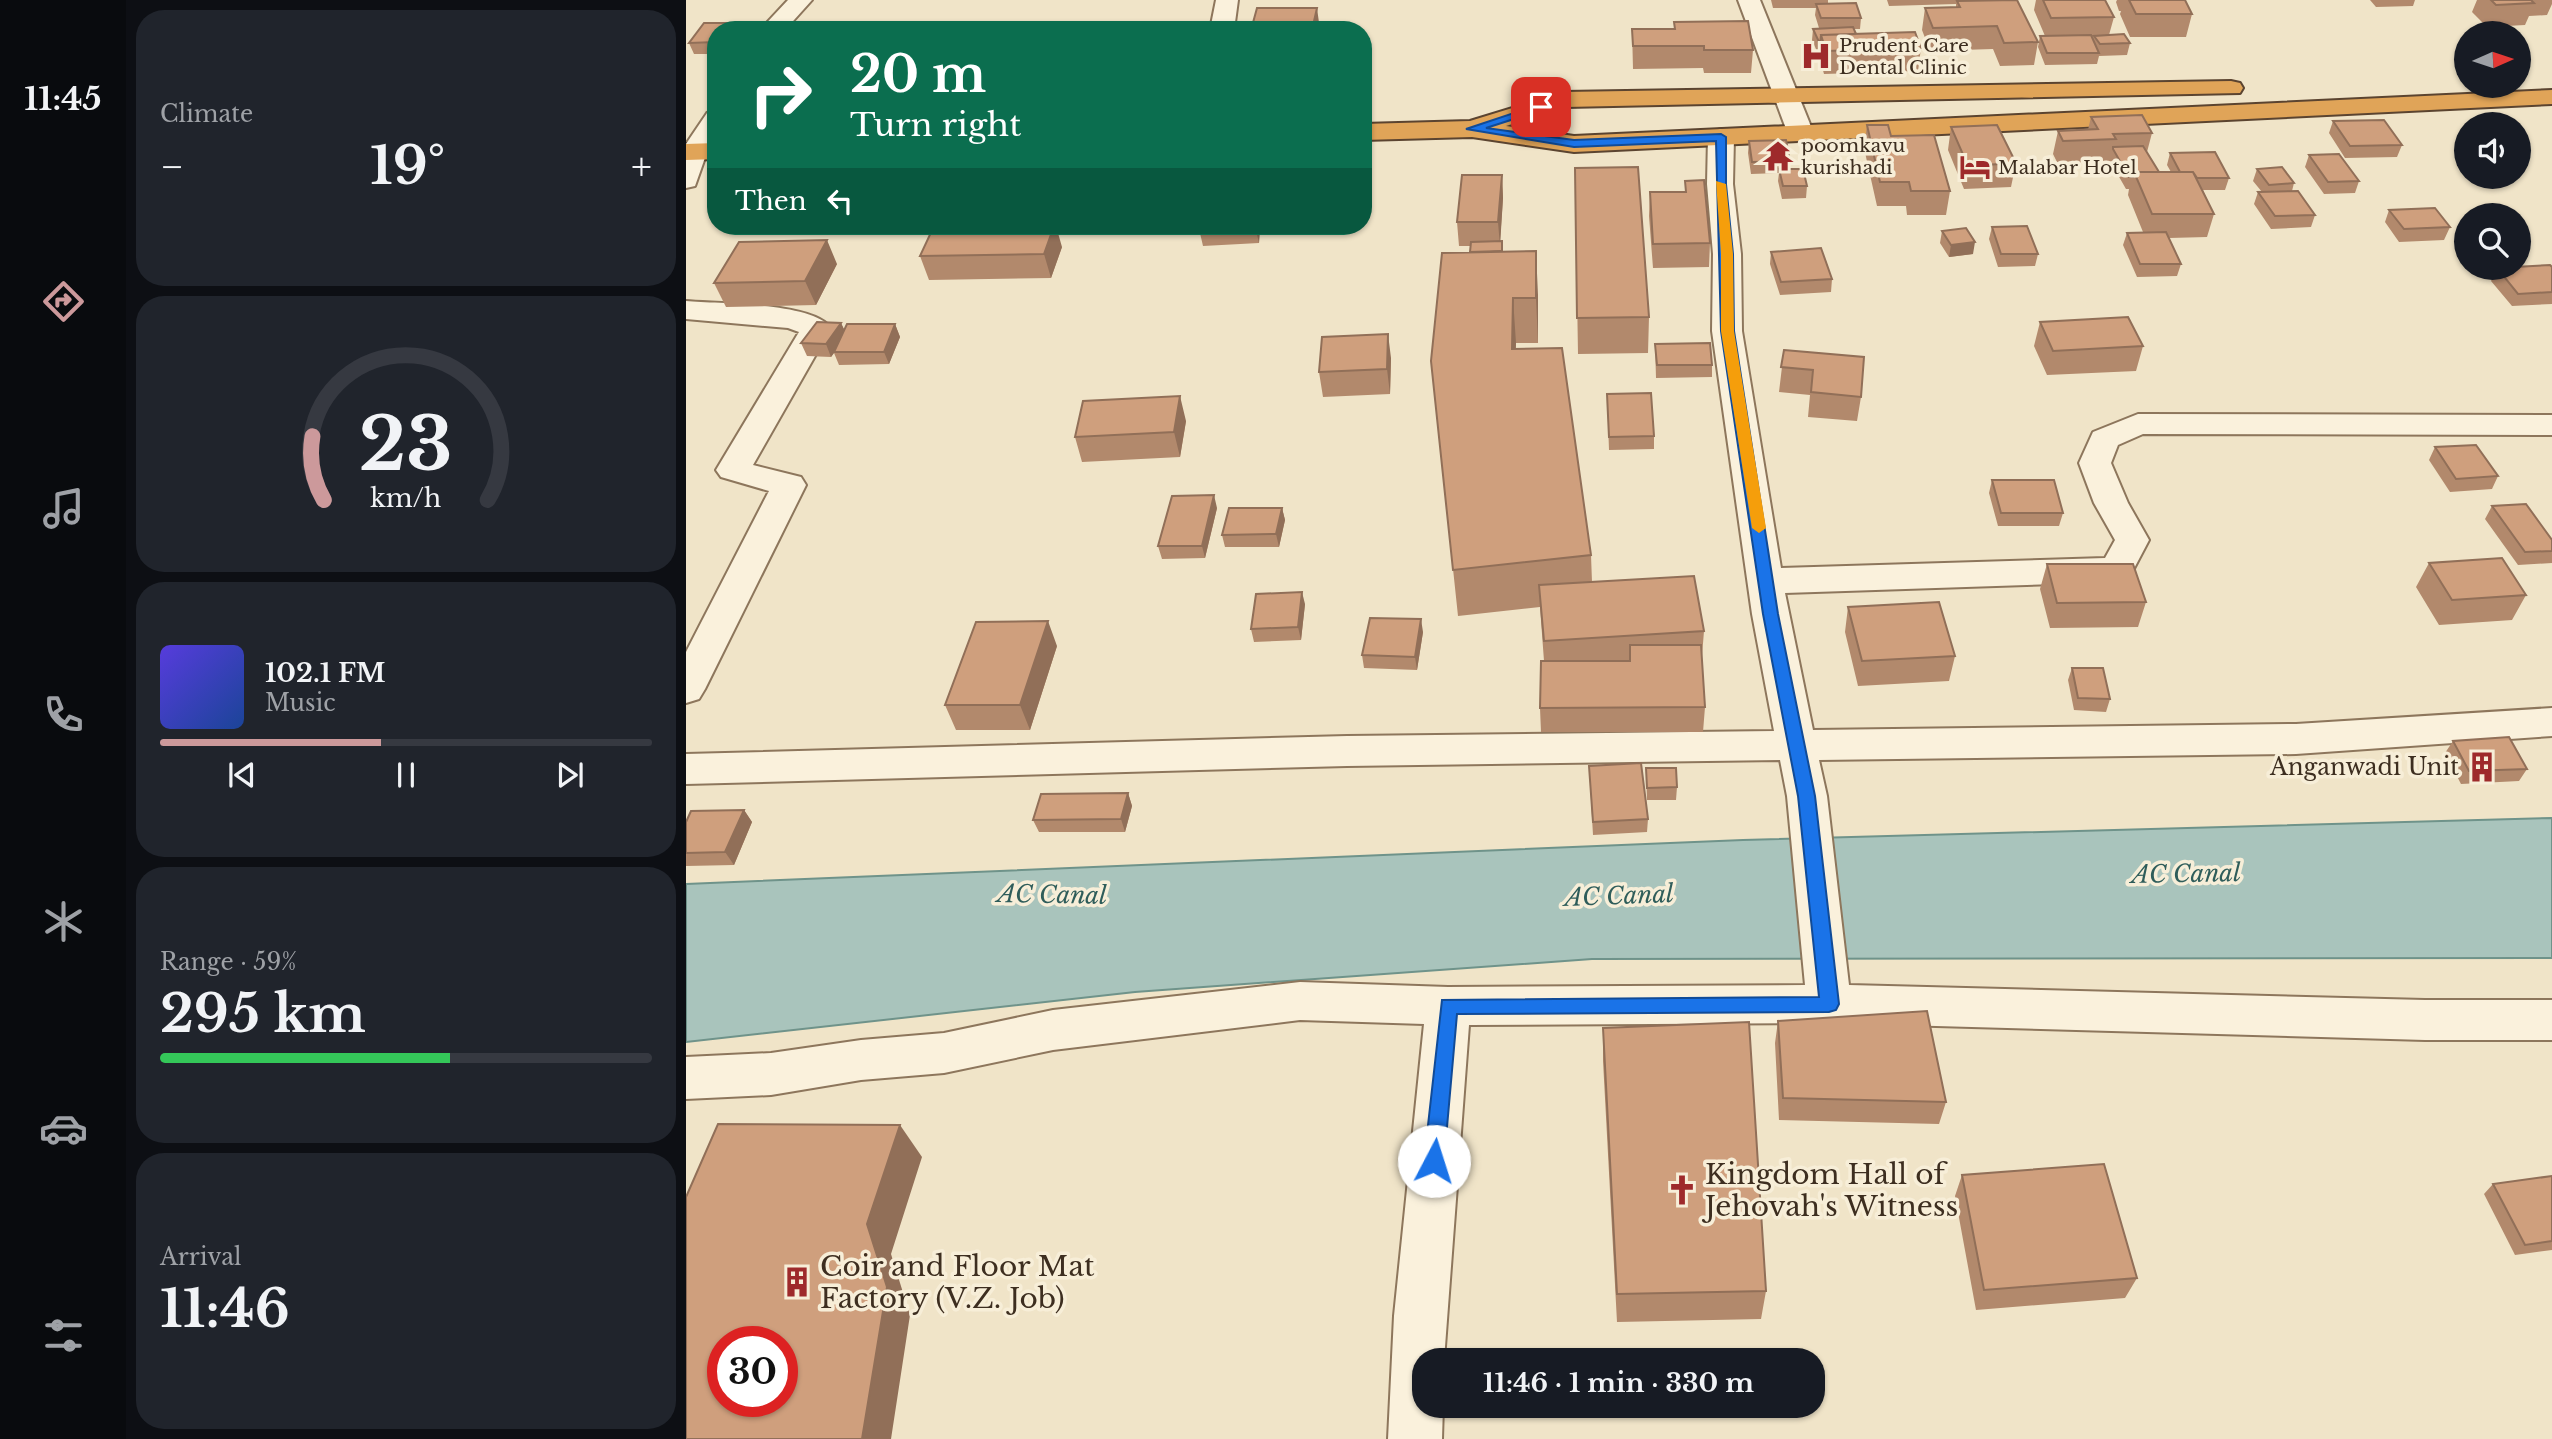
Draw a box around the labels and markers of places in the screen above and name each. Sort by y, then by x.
place label: Prudent Care Dental Clinic [1839,34,1969,79]
hospital icon: Prudent Care Dental Clinic [1799,39,1833,73]
pin [1511,77,1571,137]
place label: poomkavu kurishadi [1801,134,1906,179]
temple icon: poomkavu kurishadi [1761,139,1795,173]
hotel icon: Malabar Hotel [1958,150,1992,184]
place label: Malabar Hotel [1998,156,2137,179]
building icon: Anganwadi Unit [2465,750,2499,784]
place label: Anganwadi Unit [2269,753,2459,781]
place label: Kingdom Hall of Jehovah's Witness [1701,1157,1958,1224]
church icon: Kingdom Hall of Jehovah's Witness [1665,1173,1699,1207]
place label: Coir and Floor Mat Factory (V.Z. Job) [820,1249,1095,1316]
building icon: Coir and Floor Mat Factory (V.Z. Job) [780,1265,814,1299]

